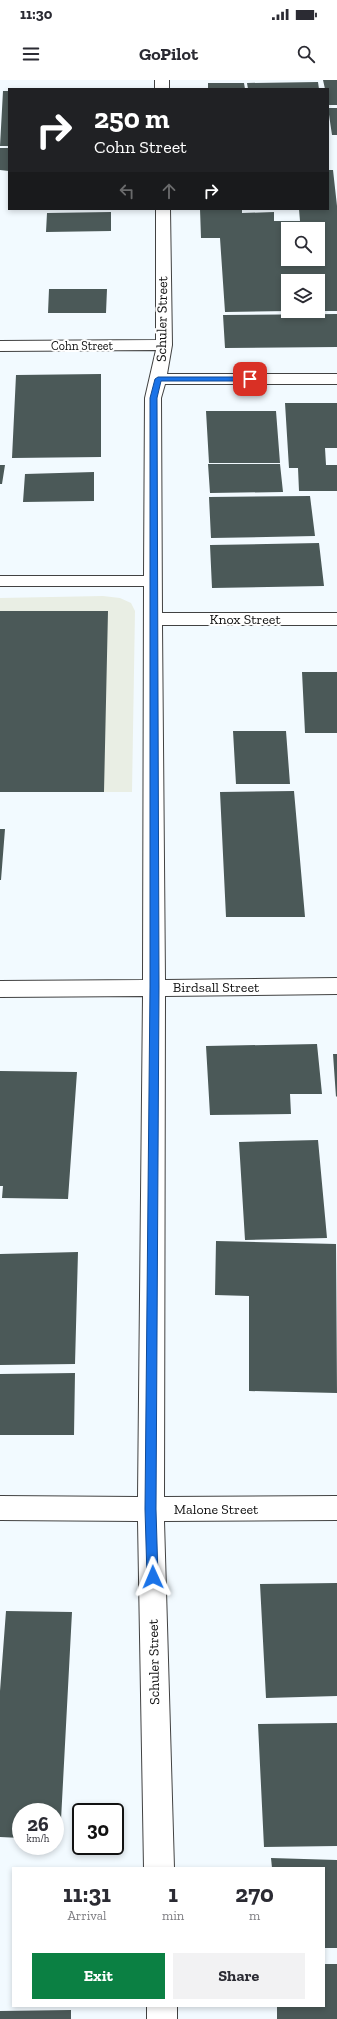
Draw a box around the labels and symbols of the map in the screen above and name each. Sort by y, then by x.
street label: Schuler Street [153,275,171,362]
street label: Cohn Street [51,339,113,353]
pin [233,362,267,396]
street label: Knox Street [209,611,281,628]
street label: Birdsall Street [173,979,260,996]
street label: Malone Street [174,1501,259,1518]
position arrow [132,1556,174,1598]
street label: Schuler Street [145,1618,163,1705]
speed limit sign: 30 [72,1803,124,1855]

